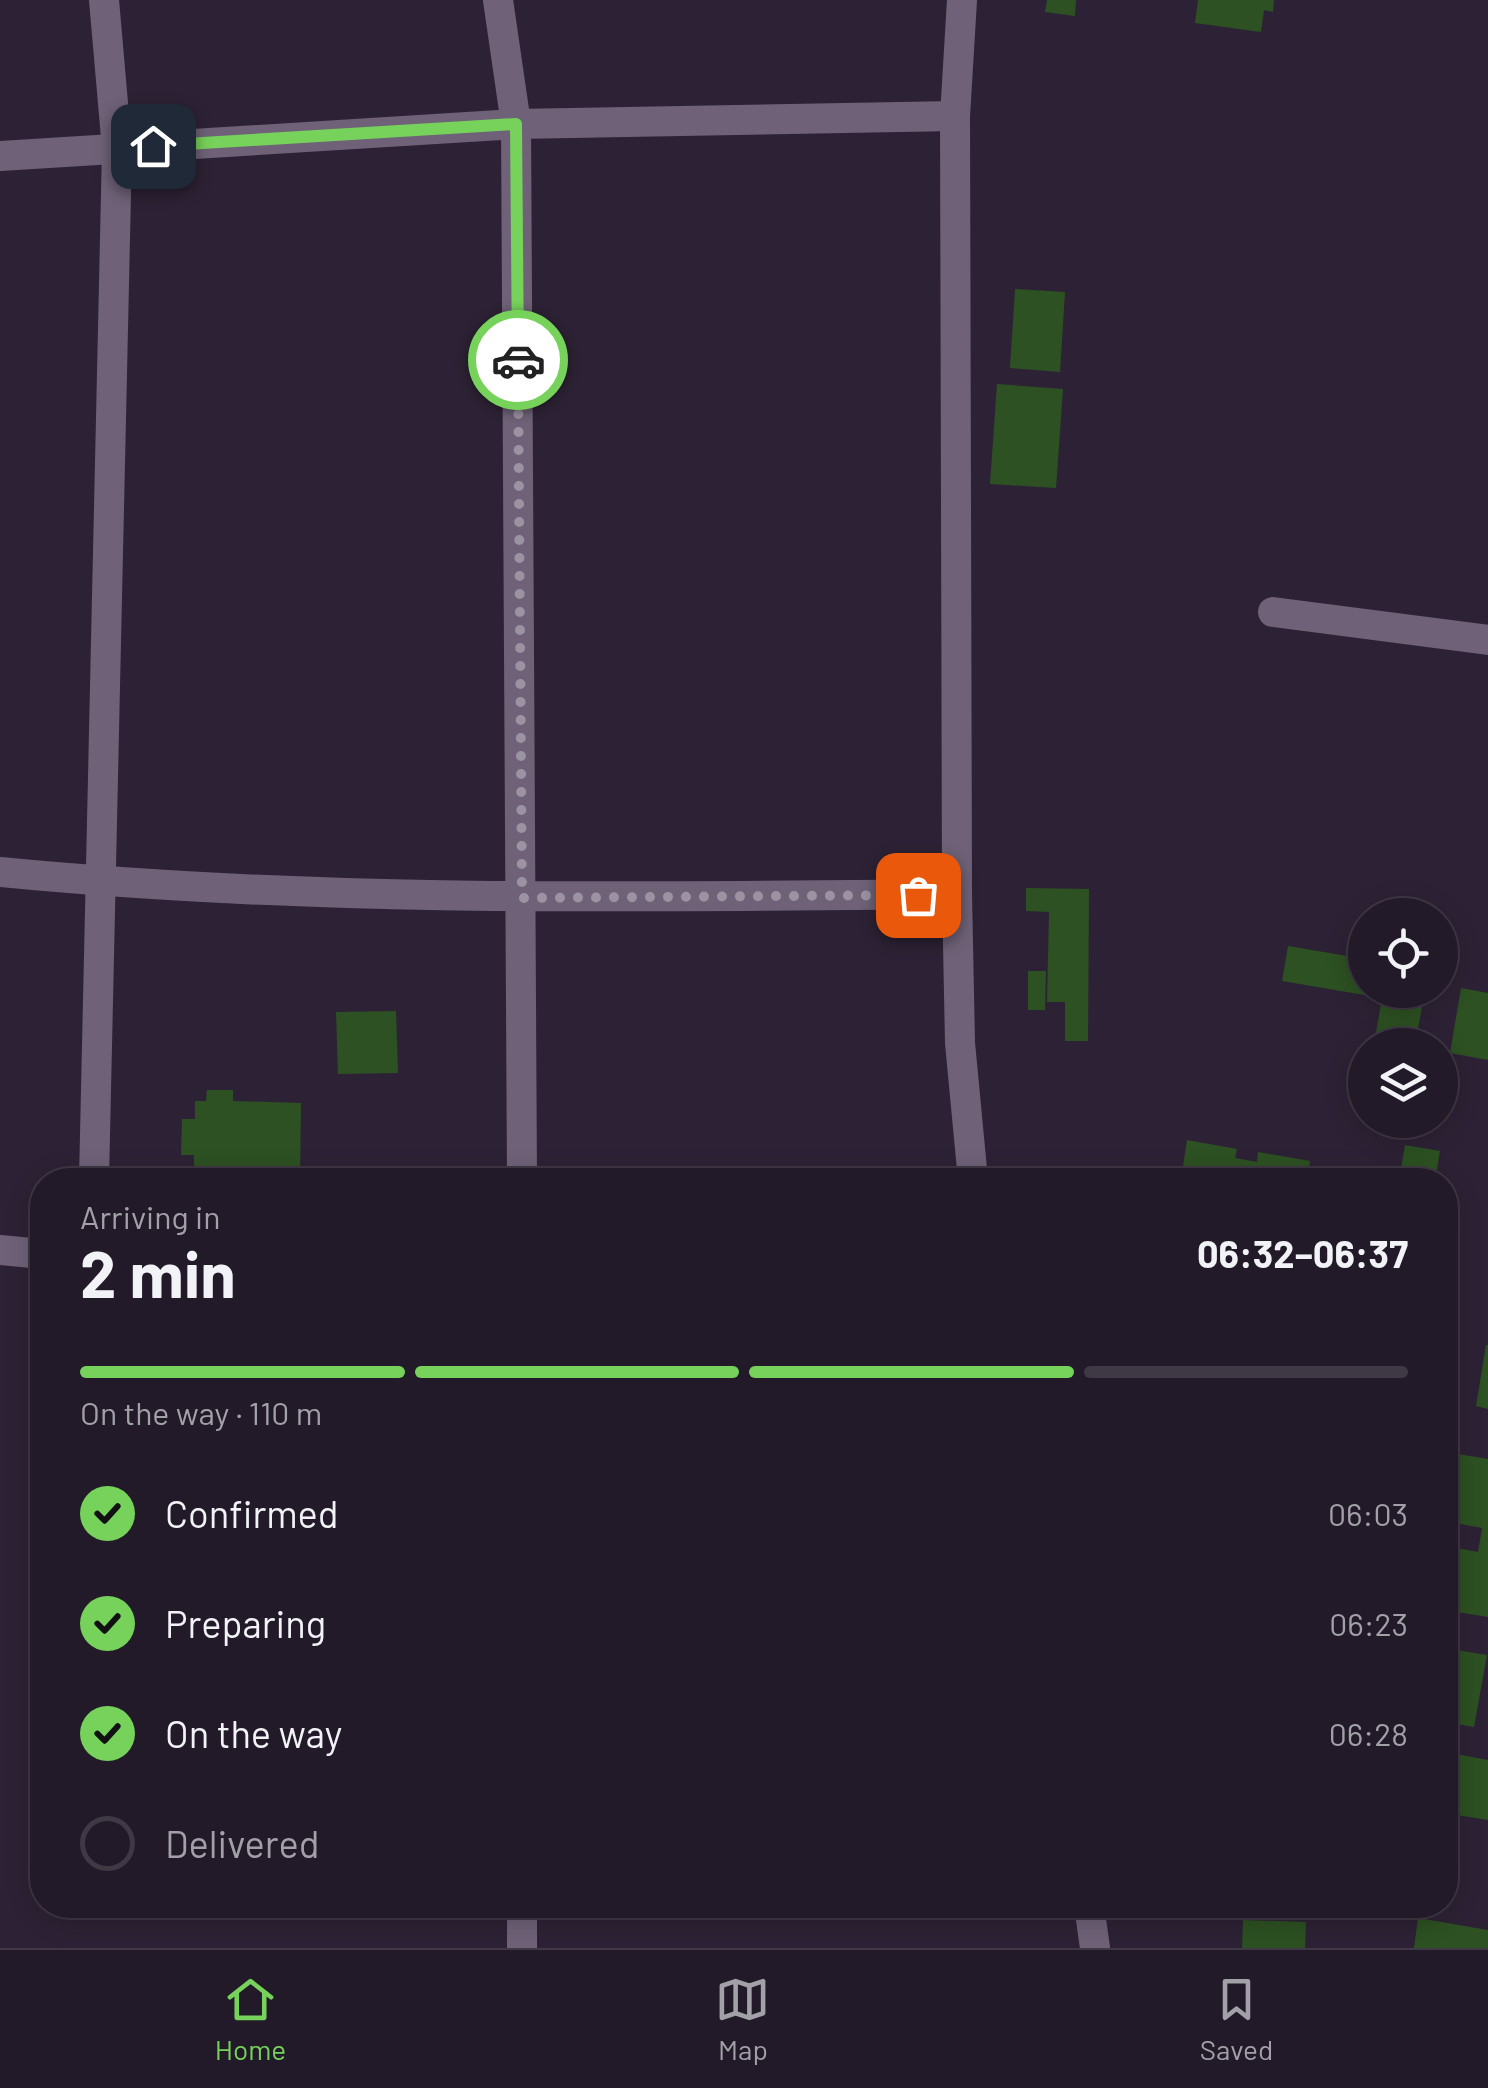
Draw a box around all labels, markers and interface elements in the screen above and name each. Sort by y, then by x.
pin [111,104,196,189]
icon: home [126,119,181,174]
courier [468,310,568,410]
icon: car [491,333,546,388]
pin [876,853,961,938]
icon: bag [891,868,946,923]
map controls [1348,898,1458,1138]
button: locate [1348,898,1458,1008]
button: layers [1348,1028,1458,1138]
text: Arriving in [80,1197,220,1235]
text: 06:32–06:37 [1197,1230,1408,1276]
text: 2 min [80,1233,236,1311]
text: On the way · 110 m [80,1393,322,1431]
icon: check [80,1486,135,1541]
text: Confirmed [165,1490,338,1536]
text: 06:03 [1328,1494,1408,1532]
icon: check [80,1596,135,1651]
text: Preparing [165,1600,326,1646]
text: 06:23 [1329,1604,1408,1642]
icon: check [80,1706,135,1761]
text: On the way [165,1710,342,1756]
text: 06:28 [1329,1714,1408,1752]
text: Delivered [165,1820,319,1866]
tab: Home [215,1972,286,2066]
tab: Map [715,1972,770,2066]
tab: Saved [1200,1972,1273,2066]

